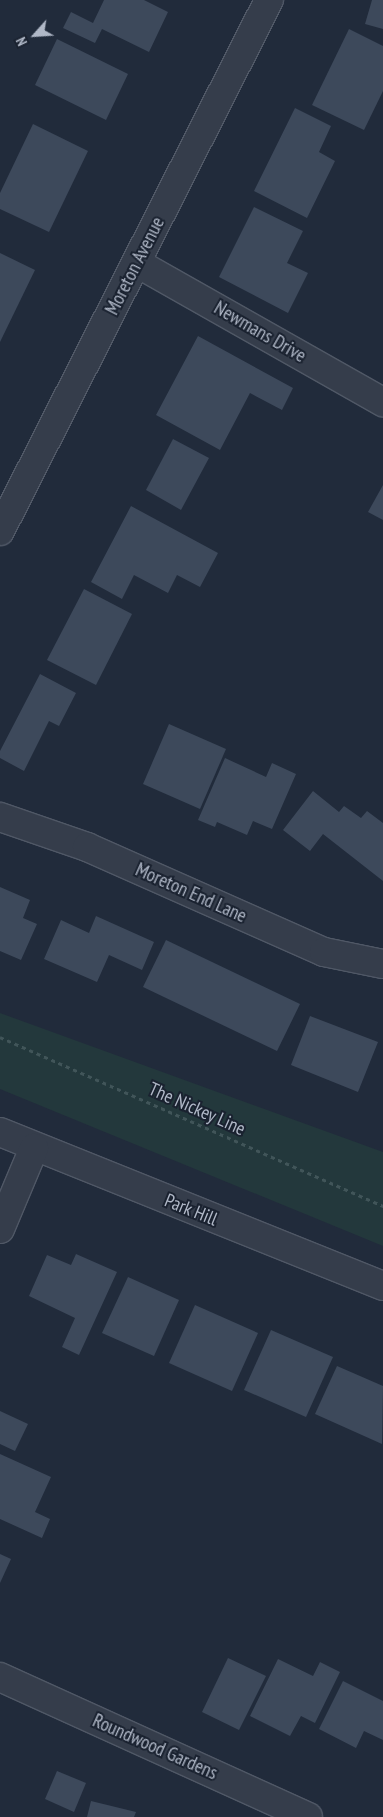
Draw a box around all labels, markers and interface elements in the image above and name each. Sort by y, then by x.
north arrow [10,10,60,60]
text: N [12,34,31,49]
street label: Moreton Avenue [101,213,169,319]
street label: Newmans Drive [210,297,310,367]
street label: Moreton End Lane [132,858,250,928]
street label: The Nickey Line [145,1077,249,1141]
street label: Park Hill [161,1189,221,1231]
street label: Roundwood Gardens [89,1709,221,1785]

